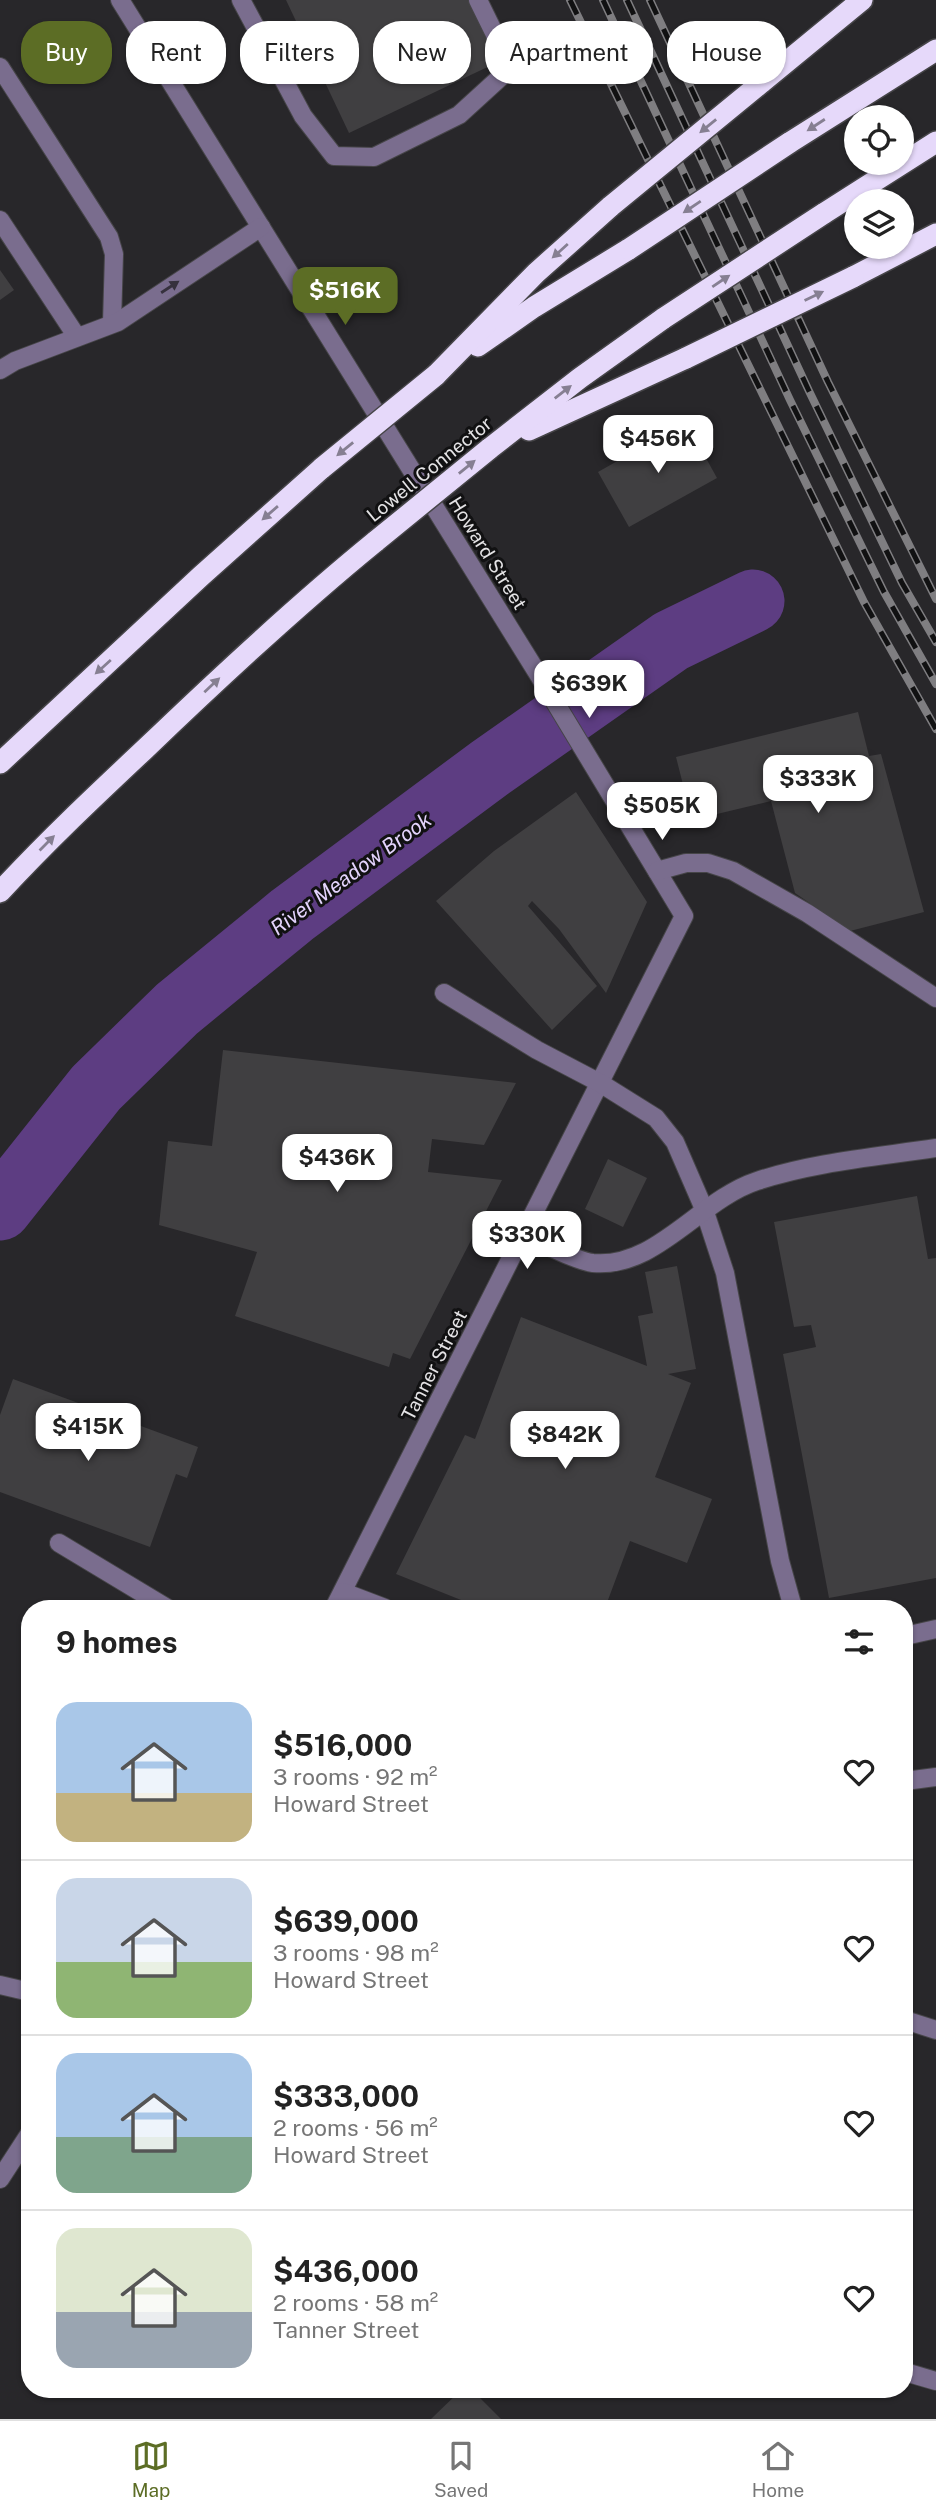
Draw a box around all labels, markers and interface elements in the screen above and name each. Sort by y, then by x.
chip: Buy [21,21,112,84]
chip: Rent [126,21,226,84]
chip: Filters [240,21,359,84]
chip: New [373,21,471,84]
chip: Apartment [485,21,653,84]
chip: House [667,21,786,84]
map controls [844,105,914,259]
button: locate [844,105,914,175]
one-way arrow [699,119,717,134]
one-way arrow [806,119,826,132]
button: layers [844,189,914,259]
one-way arrow [682,201,701,214]
one-way arrow [551,243,569,259]
pin: $516K [296,268,394,327]
one-way arrow [711,274,730,287]
text: $516K [309,276,381,303]
one-way arrow [160,281,180,294]
one-way arrow [804,290,824,302]
one-way arrow [554,385,571,400]
street label: Lowell Connector [362,412,496,526]
pin: $456K [609,416,707,475]
text: $456K [619,424,697,451]
one-way arrow [337,441,354,456]
one-way arrow [457,460,475,475]
street label: Howard Street [445,493,531,613]
one-way arrow [261,505,279,521]
one-way arrow [95,659,112,675]
pin: $639K [540,660,638,720]
text: $639K [550,669,628,696]
one-way arrow [203,678,220,694]
pin: $333K [769,756,867,815]
text: $333K [779,764,857,791]
pin: $505K [613,782,711,842]
text: $505K [623,791,701,818]
water label: River Meadow Brook [265,806,437,940]
one-way arrow [39,834,56,851]
pin: $436K [288,1134,386,1194]
text: $436K [298,1143,376,1170]
pin: $330K [478,1212,576,1271]
text: $330K [488,1220,566,1247]
street label: Tanner Street [397,1306,471,1424]
pin: $415K [39,1404,137,1463]
text: $415K [52,1412,124,1439]
pin: $842K [516,1412,614,1471]
text: $842K [526,1420,604,1447]
icon: filters [840,1623,878,1661]
text: 9 homes [56,1624,178,1660]
text: $516,000 [273,1727,412,1763]
icon: home [112,1730,196,1814]
icon: heart [840,1753,878,1791]
text: 3 rooms · 92 m² [273,1763,438,1790]
text: Howard Street [273,1790,429,1817]
text: $639,000 [273,1903,419,1939]
icon: home [112,1906,196,1990]
icon: heart [840,1929,878,1967]
text: 3 rooms · 98 m² [273,1939,439,1966]
text: Howard Street [273,1966,429,1993]
text: $333,000 [273,2078,419,2114]
icon: home [112,2081,196,2165]
icon: heart [840,2104,878,2142]
text: 2 rooms · 56 m² [273,2114,438,2141]
text: Howard Street [273,2141,429,2168]
text: $436,000 [273,2253,419,2289]
icon: home [112,2256,196,2340]
icon: heart [840,2279,878,2317]
text: 2 rooms · 58 m² [273,2289,438,2316]
text: Tanner Street [273,2316,419,2343]
tab: Map [132,2437,170,2501]
tab: Saved [434,2437,488,2501]
tab: Home [752,2437,804,2501]

